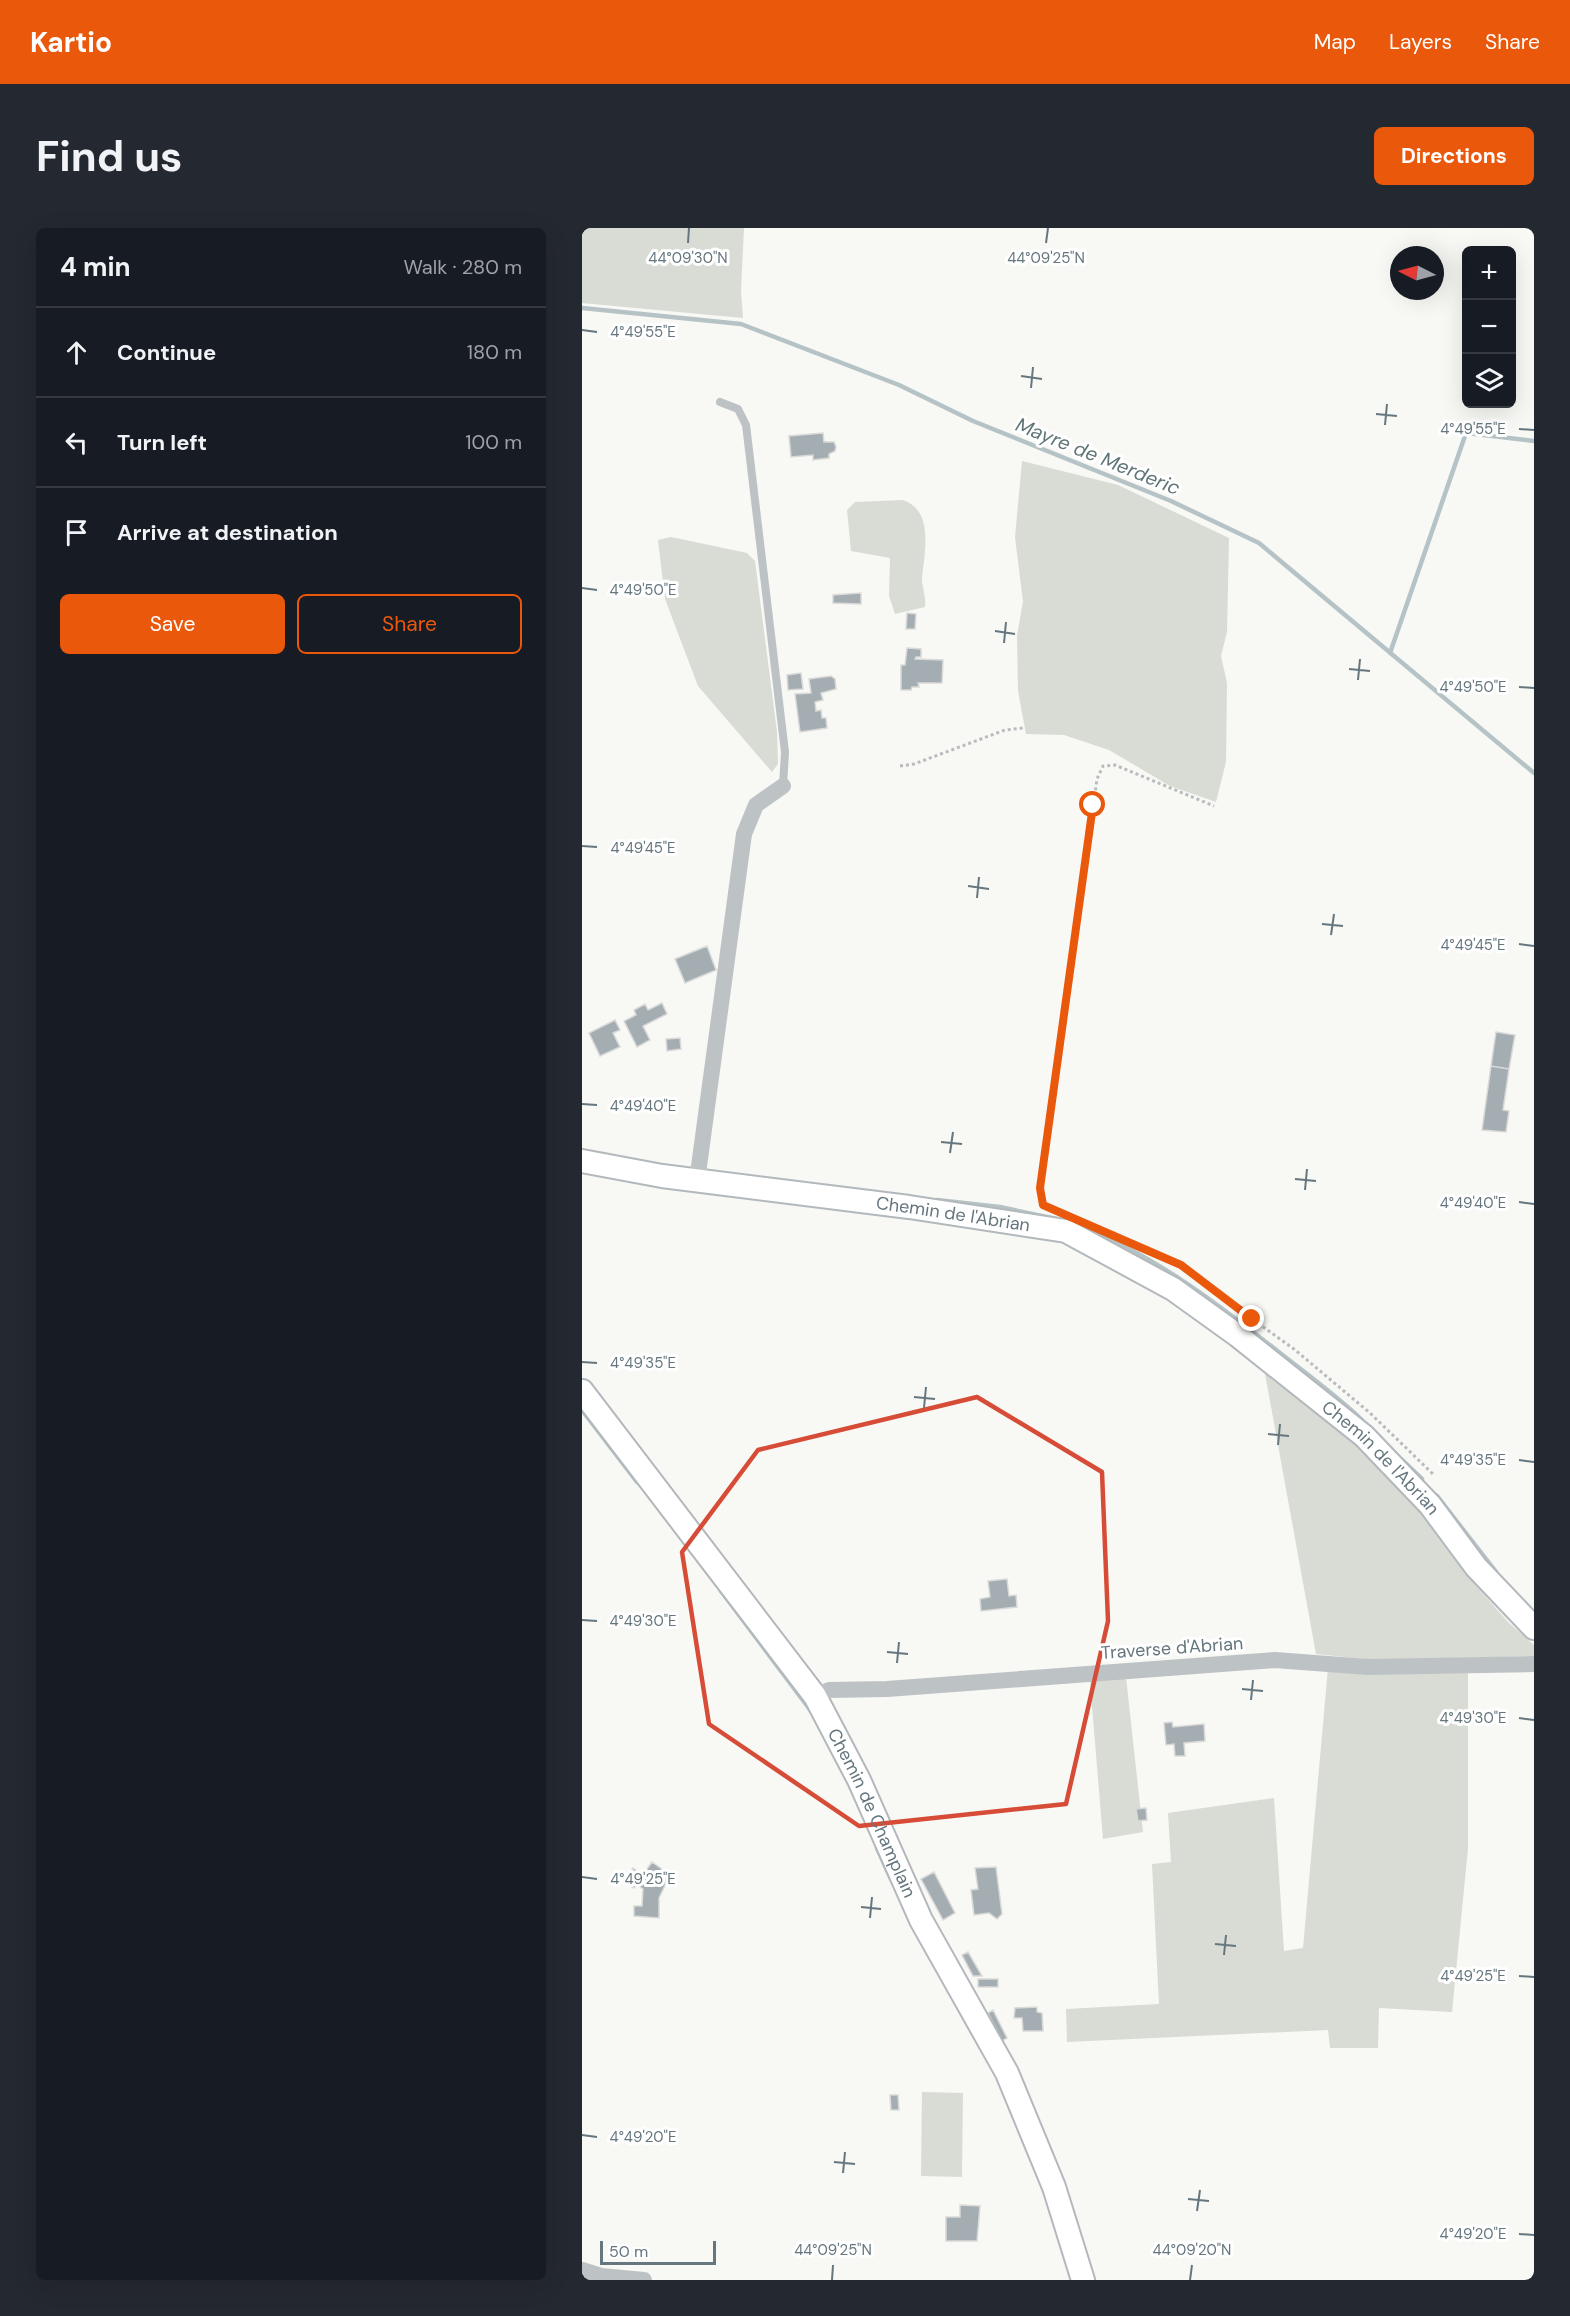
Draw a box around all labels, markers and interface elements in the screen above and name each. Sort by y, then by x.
text: Kartio [30,24,112,61]
text: Map [1314,28,1356,56]
text: Layers [1389,28,1452,56]
text: Share [1485,28,1540,56]
button: Directions [1374,127,1534,185]
text: Find us [36,129,182,184]
north arrow [1390,246,1444,300]
map controls [1462,246,1516,408]
button: + [1462,246,1516,300]
text: 44°09'30"N [648,248,728,268]
text: 44°09'25"N [1007,248,1085,268]
text: 4 min [60,250,131,284]
text: Walk · 280 m [403,254,522,280]
button: − [1462,300,1516,354]
text: 4°49'55"E [610,322,676,342]
icon: ahead [60,336,93,369]
text: Continue [117,338,216,367]
text: 180 m [467,339,522,365]
button: layers [1462,354,1516,408]
water label: Mayre de Merderic [1012,411,1184,501]
text: 4°49'55"E [1440,419,1506,439]
icon: left [60,426,93,459]
text: Turn left [117,428,207,457]
text: 100 m [465,429,522,455]
icon: arrive [60,516,93,549]
text: Arrive at destination [117,518,338,547]
text: 4°49'50"E [610,580,676,600]
button: Save [60,594,285,654]
button: Share [297,594,522,654]
text: 4°49'50"E [1440,677,1506,697]
route start [1079,791,1105,817]
text: 4°49'45"E [610,838,676,858]
text: 4°49'45"E [1440,935,1506,955]
text: 4°49'40"E [610,1096,676,1116]
street label: Chemin de l'Abrian [875,1191,1032,1237]
text: 4°49'40"E [1440,1193,1506,1213]
route end [1238,1305,1264,1331]
text: 4°49'35"E [610,1353,676,1373]
street label: Chemin de l'Abrian [1317,1395,1445,1520]
text: 4°49'35"E [1440,1450,1506,1470]
text: 4°49'30"E [609,1611,677,1631]
street label: Traverse d'Abrian [1100,1631,1244,1665]
text: 4°49'30"E [1439,1708,1507,1728]
street label: Chemin de Champlain [822,1724,922,1901]
text: 4°49'25"E [610,1869,676,1889]
text: 4°49'25"E [1440,1966,1506,1986]
text: 4°49'20"E [610,2127,676,2147]
text: 4°49'20"E [1440,2224,1506,2244]
scale bar [600,2238,716,2266]
text: 44°09'25"N [794,2240,872,2260]
text: 44°09'20"N [1153,2240,1231,2260]
text: 50 m [609,2241,648,2262]

